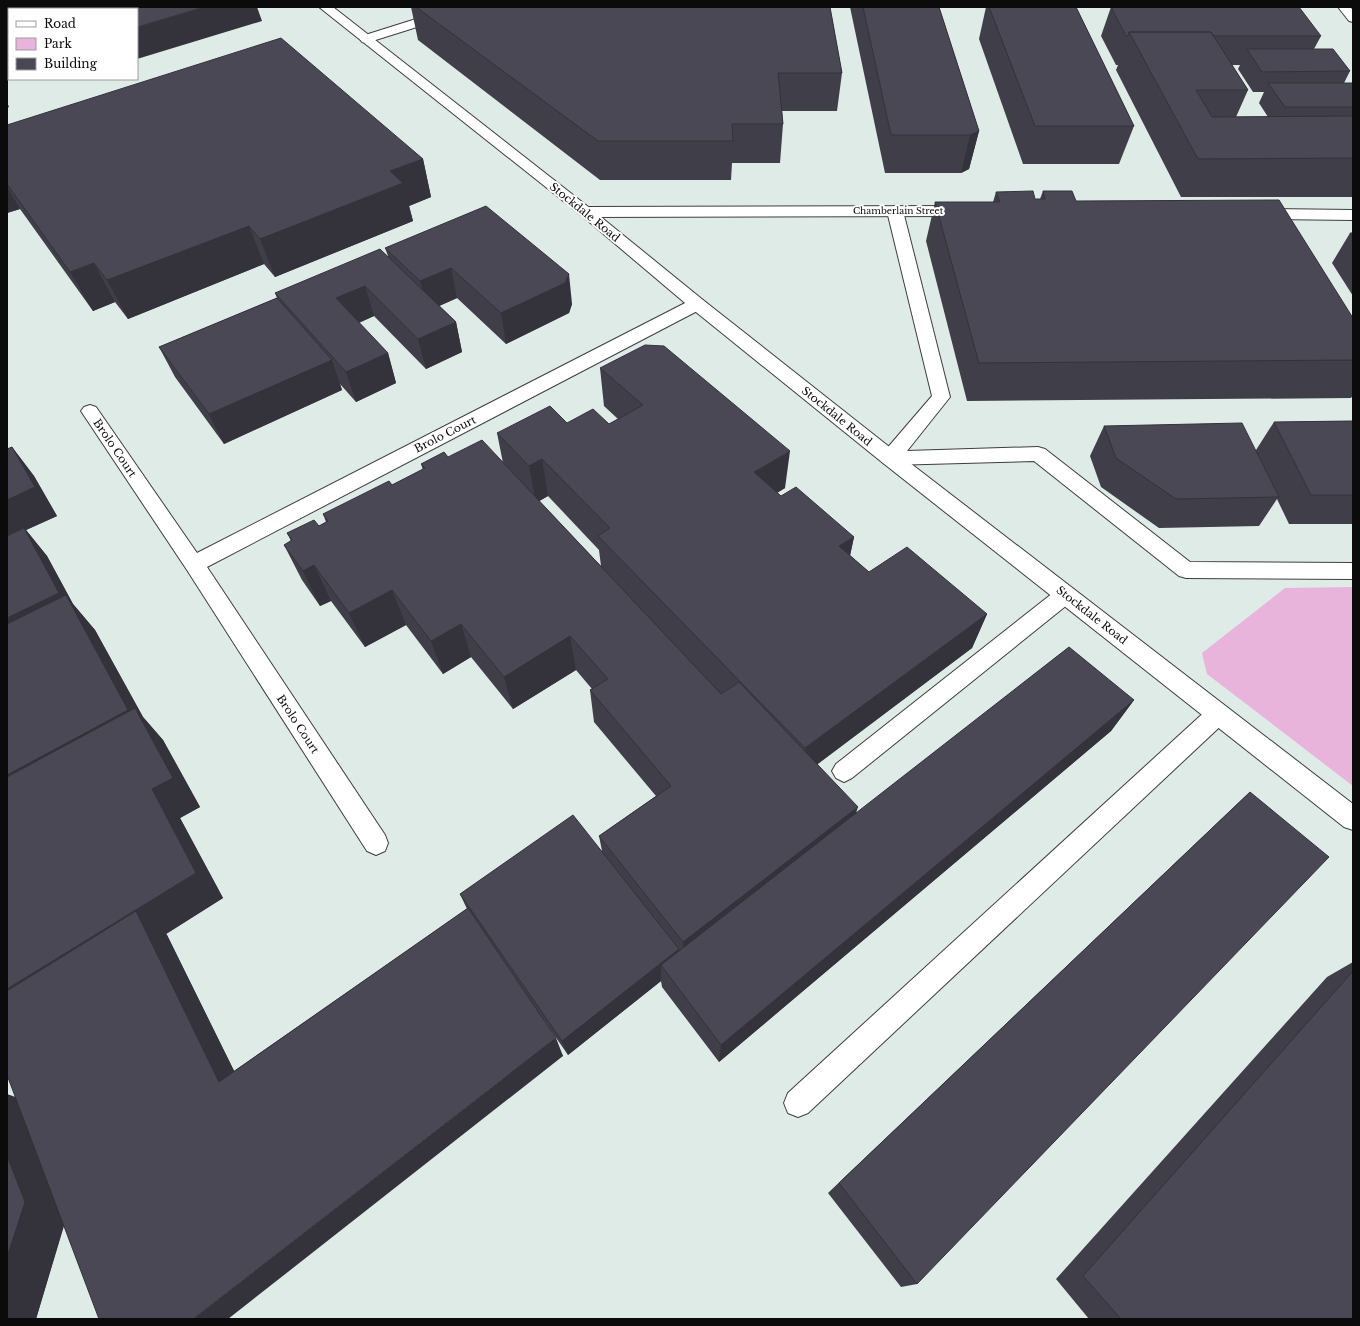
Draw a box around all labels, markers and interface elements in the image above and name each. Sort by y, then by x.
legend [8,8,138,80]
text: Road [44,16,76,31]
text: Park [44,36,72,51]
text: Building [44,56,98,71]
street label: Stockdale Road [547,179,623,245]
street label: Chamberlain Street [853,205,944,216]
street label: Stockdale Road [799,383,875,449]
street label: Brolo Court [412,412,479,456]
street label: Brolo Court [90,416,140,481]
street label: Stockdale Road [1054,583,1131,647]
street label: Brolo Court [274,692,323,757]

